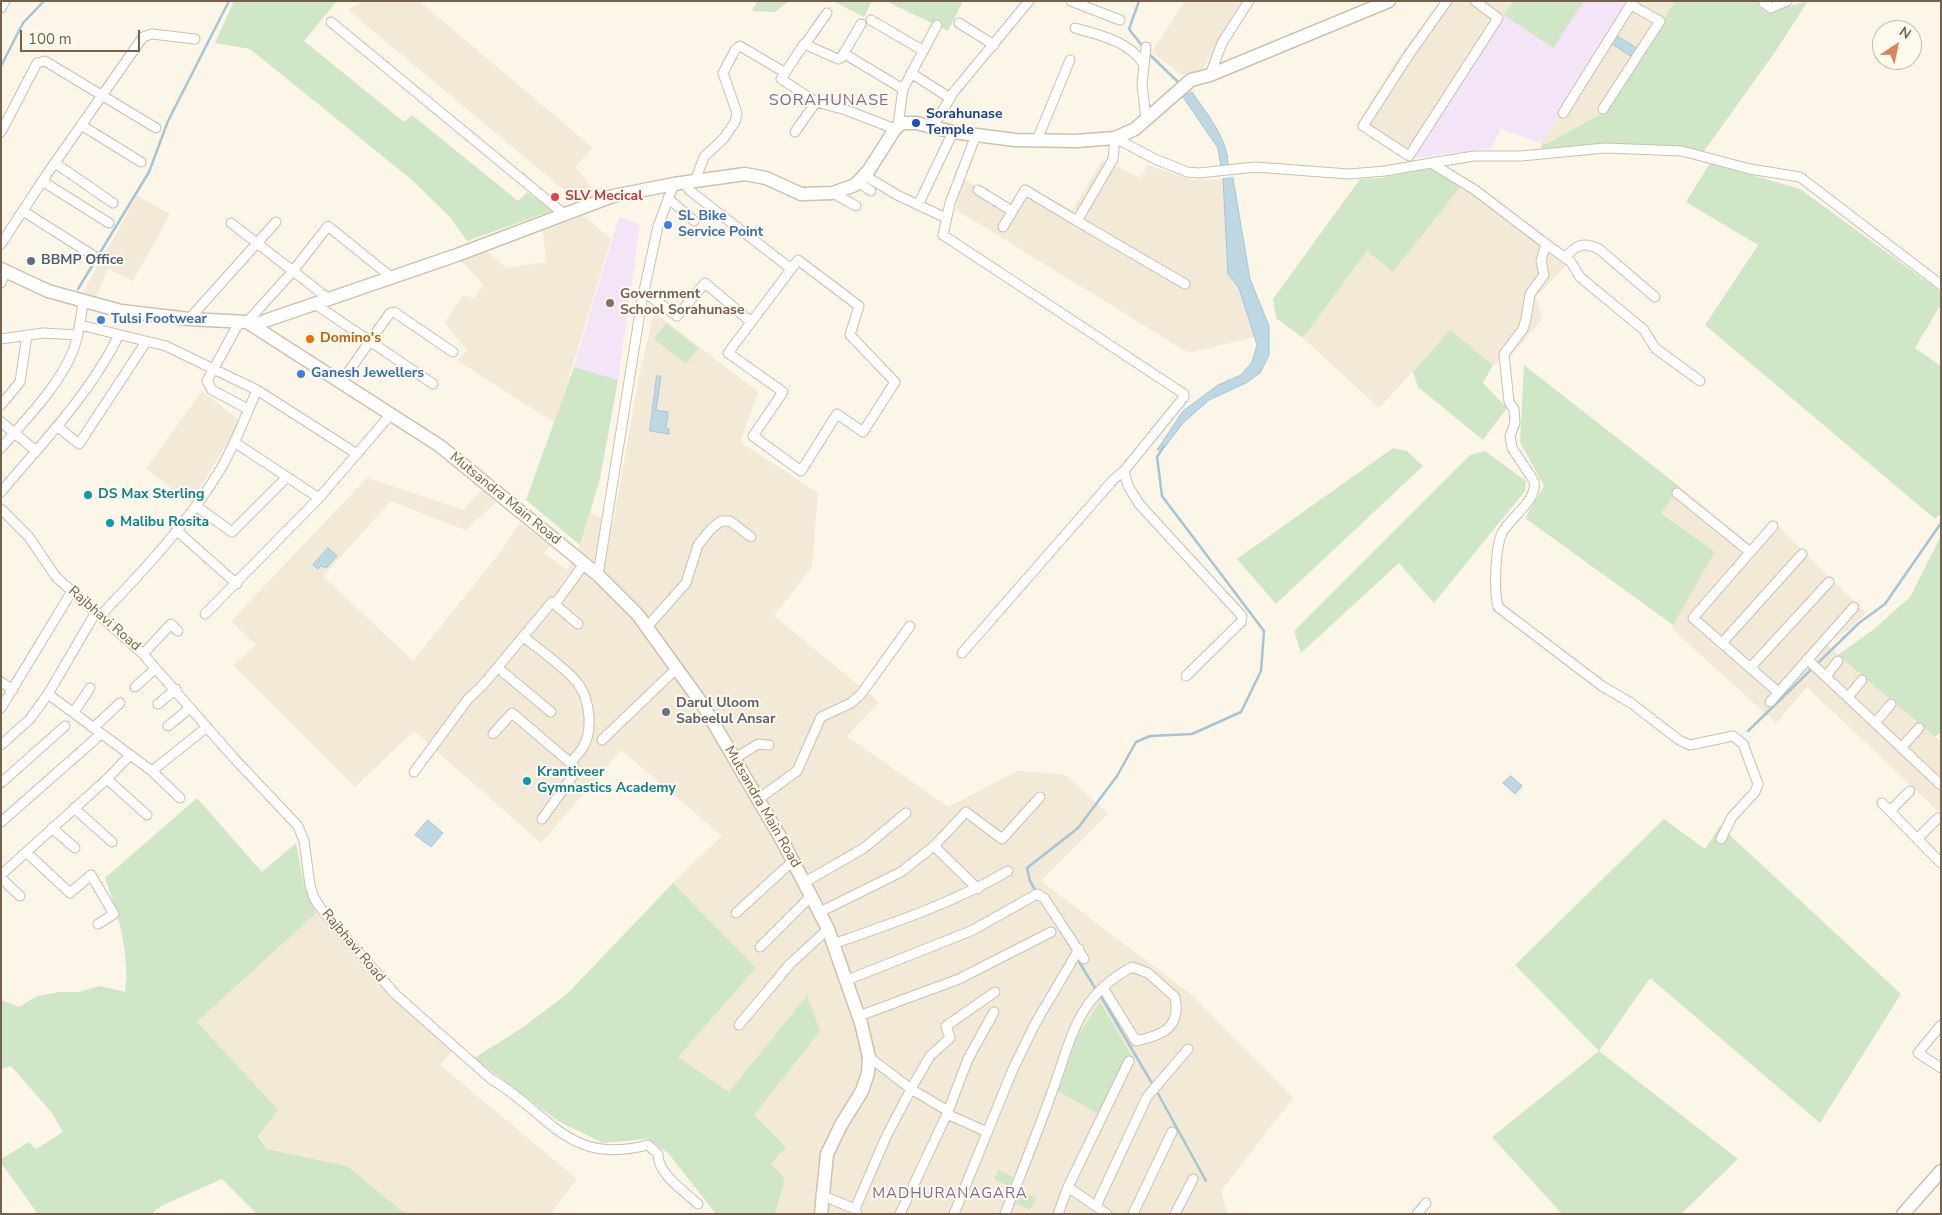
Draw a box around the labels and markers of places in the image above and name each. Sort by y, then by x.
place label: Sorahunase Temple [926,107,1003,140]
marker: Sorahunase Temple [910,117,922,129]
place label: SLV Mecical [565,189,643,205]
marker: SLV Mecical [549,191,561,203]
place label: SL Bike Service Point [678,209,763,242]
marker: SL Bike Service Point [662,219,674,231]
place label: BBMP Office [41,253,124,269]
marker: BBMP Office [25,255,37,267]
place label: Government School Sorahunase [620,287,745,320]
marker: Government School Sorahunase [604,297,616,309]
place label: Tulsi Footwear [111,312,207,328]
marker: Tulsi Footwear [95,314,107,326]
place label: Domino's [320,331,381,347]
marker: Domino's [304,333,316,345]
place label: Ganesh Jewellers [311,366,424,382]
marker: Ganesh Jewellers [295,368,307,380]
place label: DS Max Sterling [98,487,204,503]
marker: DS Max Sterling [82,489,94,501]
place label: Malibu Rosita [120,515,209,531]
marker: Malibu Rosita [104,517,116,529]
place label: Darul Uloom Sabeelul Ansar [676,696,775,729]
marker: Darul Uloom Sabeelul Ansar [660,706,672,718]
place label: Krantiveer Gymnastics Academy [537,765,676,798]
marker: Krantiveer Gymnastics Academy [521,775,533,787]

